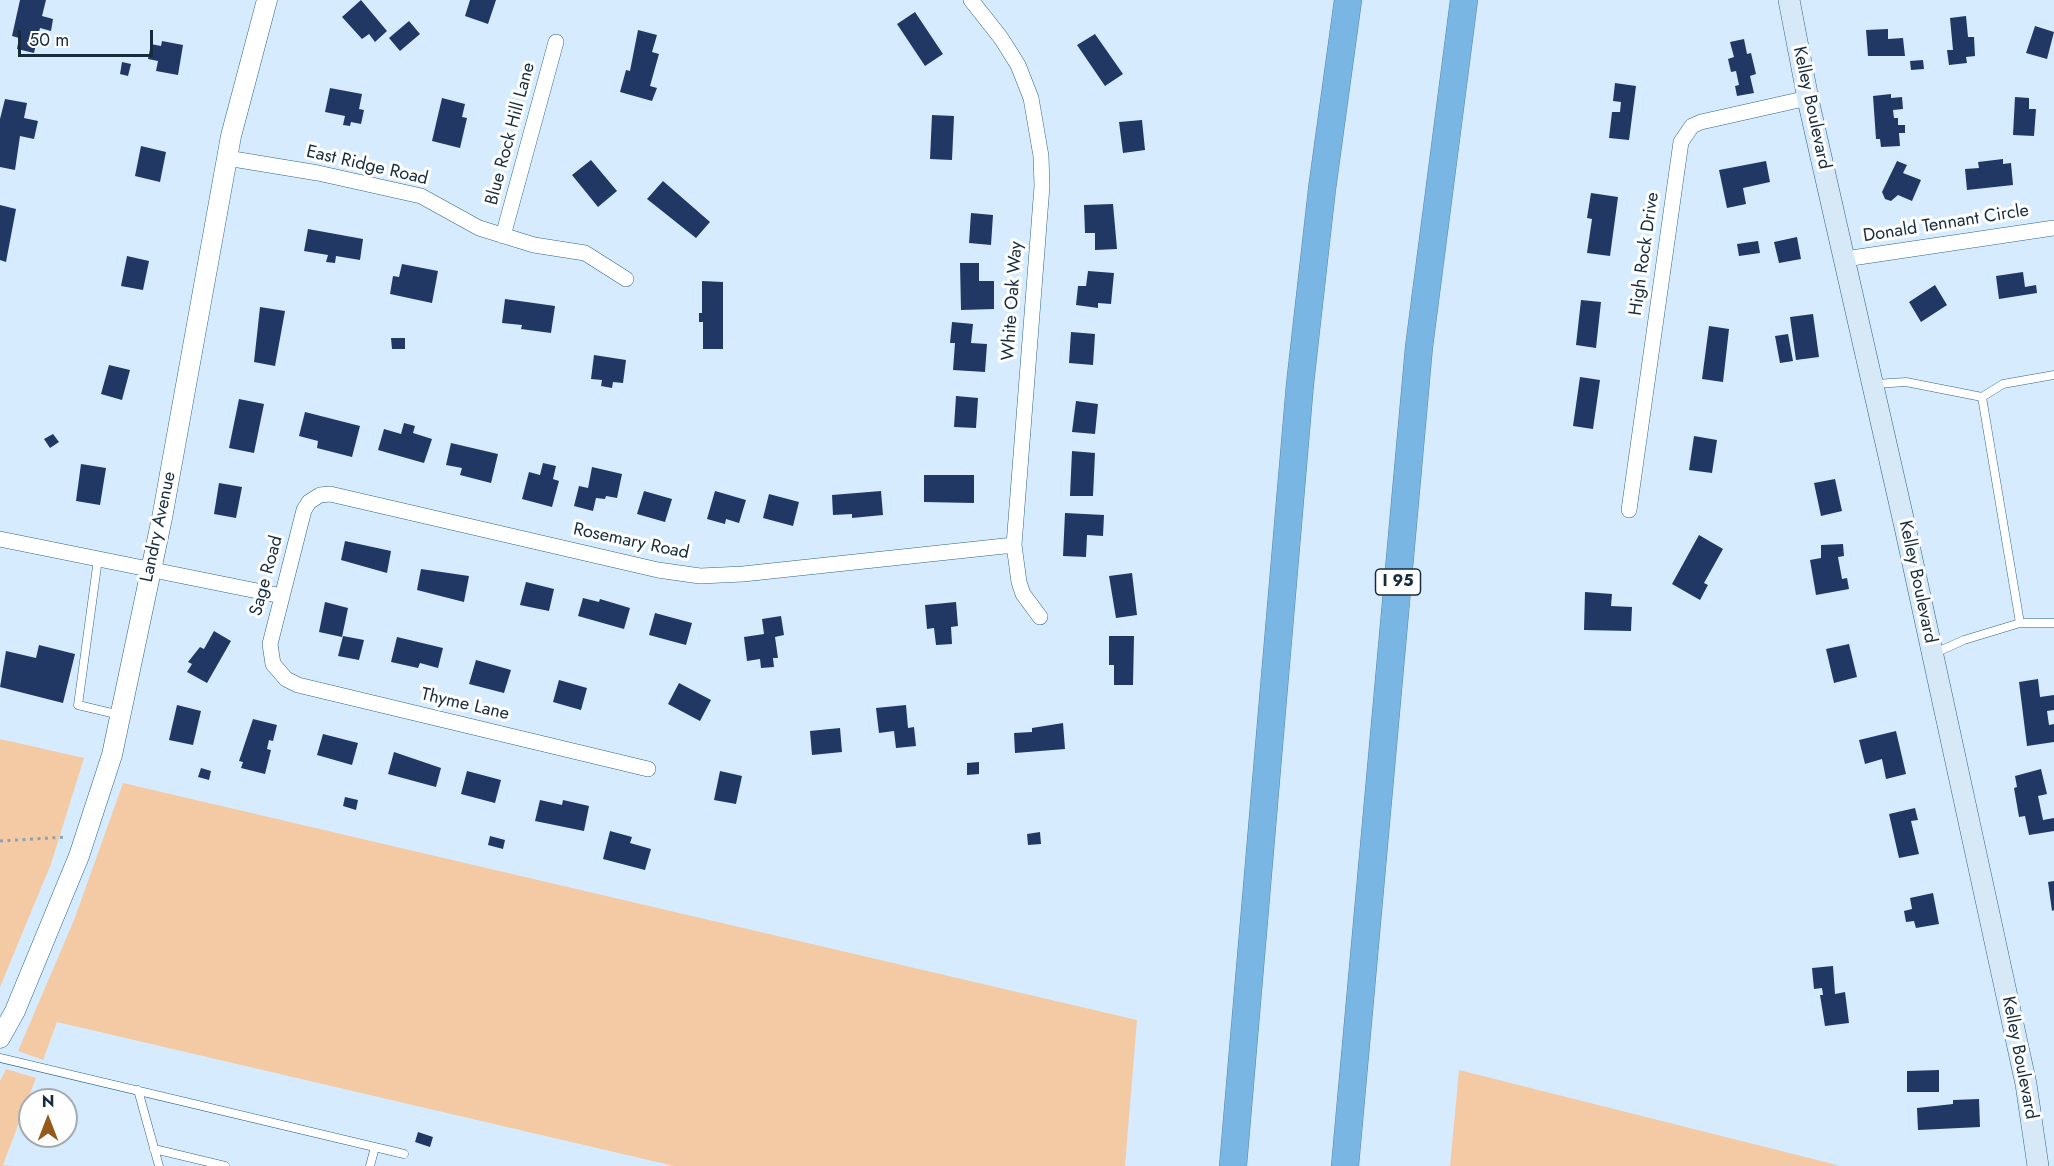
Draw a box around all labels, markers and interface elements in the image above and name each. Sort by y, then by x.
scale bar [21,18,156,56]
text: 50 m [29,27,69,53]
street label: Kelley Boulevard [1787,45,1835,171]
street label: Blue Rock Hill Lane [482,60,540,208]
street label: East Ridge Road [304,141,430,191]
street label: High Rock Drive [1626,191,1664,317]
street label: Donald Tennant Circle [1862,200,2030,248]
street label: White Oak Way [998,241,1028,361]
street label: Landry Avenue [137,470,181,584]
street label: Rosemary Road [571,519,691,565]
street label: Kelley Boulevard [1893,519,1941,645]
street label: Sage Road [246,533,288,619]
road number: I 95 [1376,569,1420,595]
street label: Thyme Lane [419,684,511,726]
street label: Kelley Boulevard [1996,995,2042,1121]
north arrow [18,1088,78,1148]
text: N [42,1090,54,1113]

